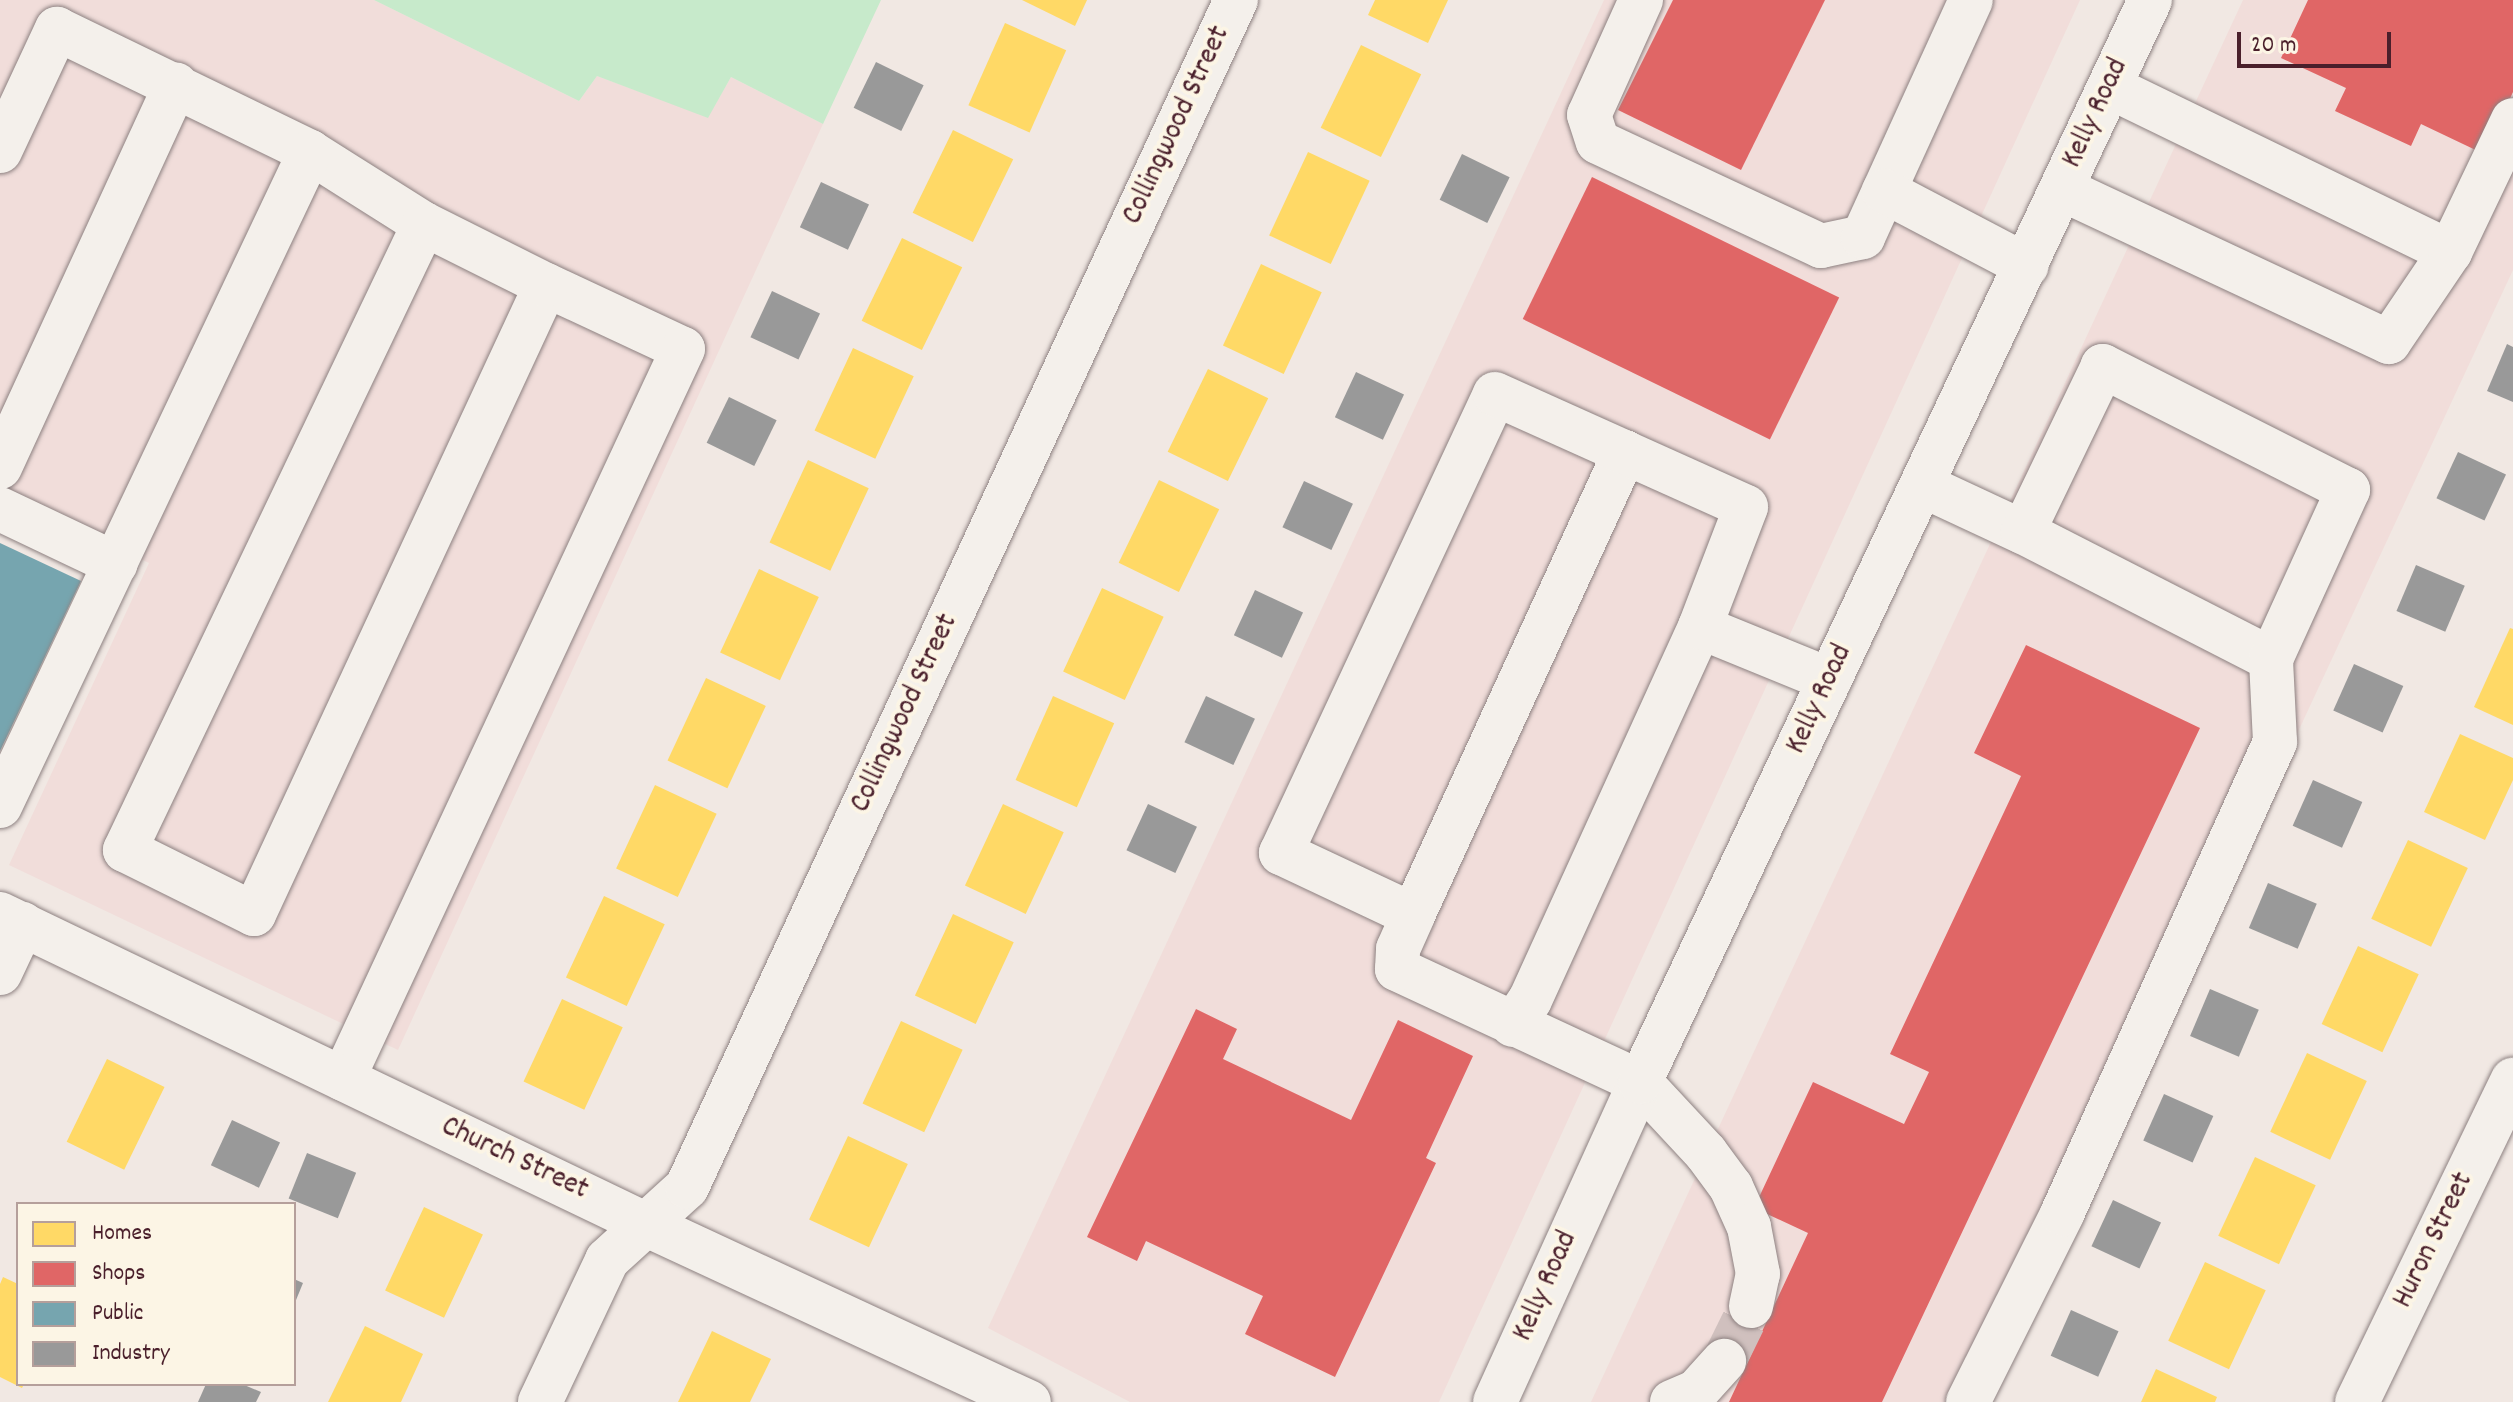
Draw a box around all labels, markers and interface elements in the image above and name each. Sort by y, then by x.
scale bar [2241,16,2395,66]
street label: Collingwood Street [1116,21,1240,231]
text: 20 m [2251,29,2297,63]
street label: Kelly Road [2056,54,2138,174]
street label: Collingwood Street [844,609,968,819]
street label: Kelly Road [1780,640,1862,760]
street label: Church Street [435,1110,593,1210]
street label: Huron Street [2387,1167,2483,1315]
legend [16,1202,296,1386]
text: Homes [92,1217,152,1251]
street label: Kelly Road [1507,1226,1587,1348]
text: Shops [92,1257,145,1291]
text: Public [92,1297,143,1331]
text: Industry [92,1337,170,1371]

